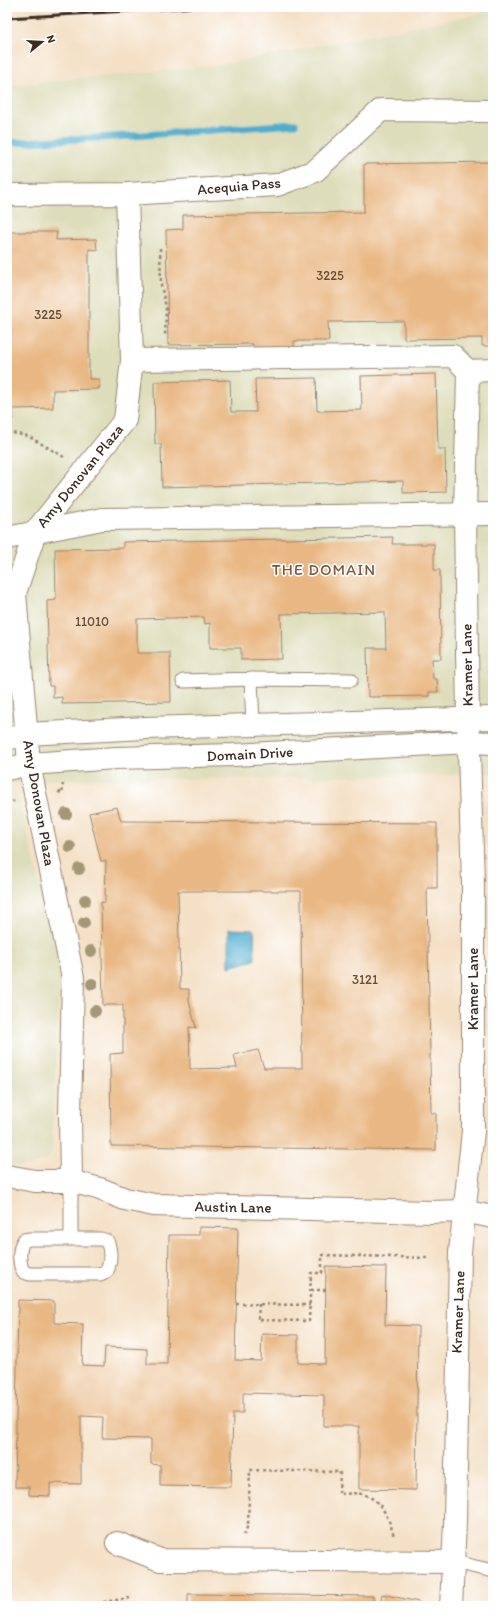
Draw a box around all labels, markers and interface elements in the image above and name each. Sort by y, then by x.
north arrow [22,22,62,62]
text: N [44,34,58,45]
street label: Acequia Pass [196,173,282,199]
house number: 3225 [316,268,344,283]
house number: 3225 [34,307,62,322]
street label: Amy Donovan Plaza [33,420,127,531]
district label: THE DOMAIN [272,560,376,579]
house number: 11010 [75,614,109,629]
street label: Kramer Lane [457,623,477,707]
street label: Amy Donovan Plaza [19,739,59,868]
street label: Domain Drive [206,743,294,765]
street label: Kramer Lane [464,948,482,1030]
house number: 3121 [352,972,378,987]
street label: Austin Lane [194,1197,272,1217]
street label: Kramer Lane [448,1270,468,1354]

